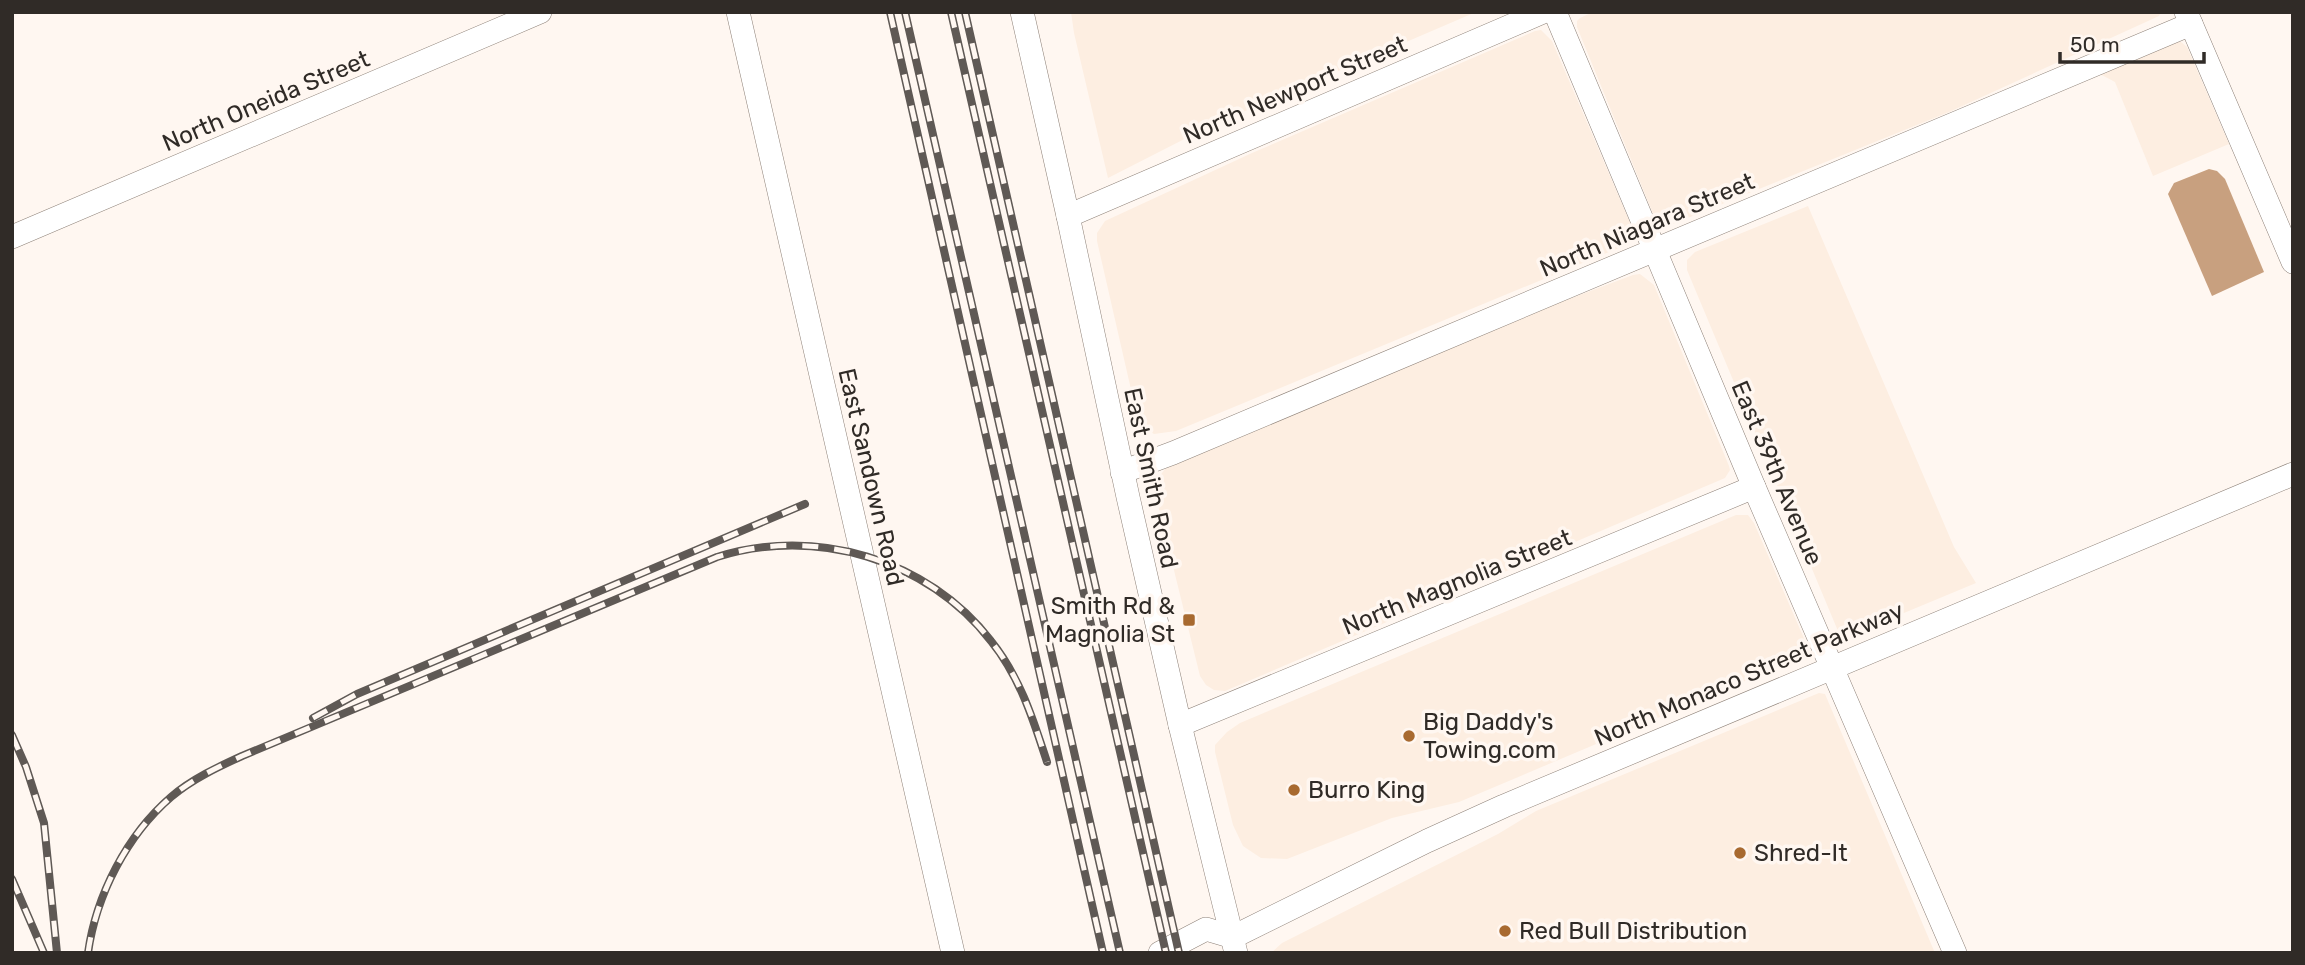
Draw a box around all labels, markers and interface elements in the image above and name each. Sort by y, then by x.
scale bar [2060,21,2204,65]
street label: North Newport Street [1179,30,1411,150]
text: 50 m [2070,32,2120,57]
street label: North Oneida Street [158,45,374,157]
street label: North Niagara Street [1536,167,1758,283]
street label: East Sandown Road [832,366,910,588]
street label: East 39th Avenue [1726,377,1828,569]
street label: East Smith Road [1118,385,1184,571]
street label: North Magnolia Street [1338,523,1576,641]
place label: Smith Rd & Magnolia St [1045,592,1175,648]
street label: North Monaco Street Parkway [1590,596,1908,752]
marker: Smith Rd & Magnolia St [1181,612,1197,628]
place label: Big Daddy's Towing.com [1423,708,1556,764]
marker: Big Daddy's Towing.com [1401,728,1417,744]
place label: Burro King [1308,776,1425,804]
marker: Burro King [1286,782,1302,798]
place label: Shred-It [1754,839,1848,867]
marker: Shred-It [1732,845,1748,861]
place label: Red Bull Distribution [1519,917,1747,945]
marker: Red Bull Distribution [1497,923,1513,939]

